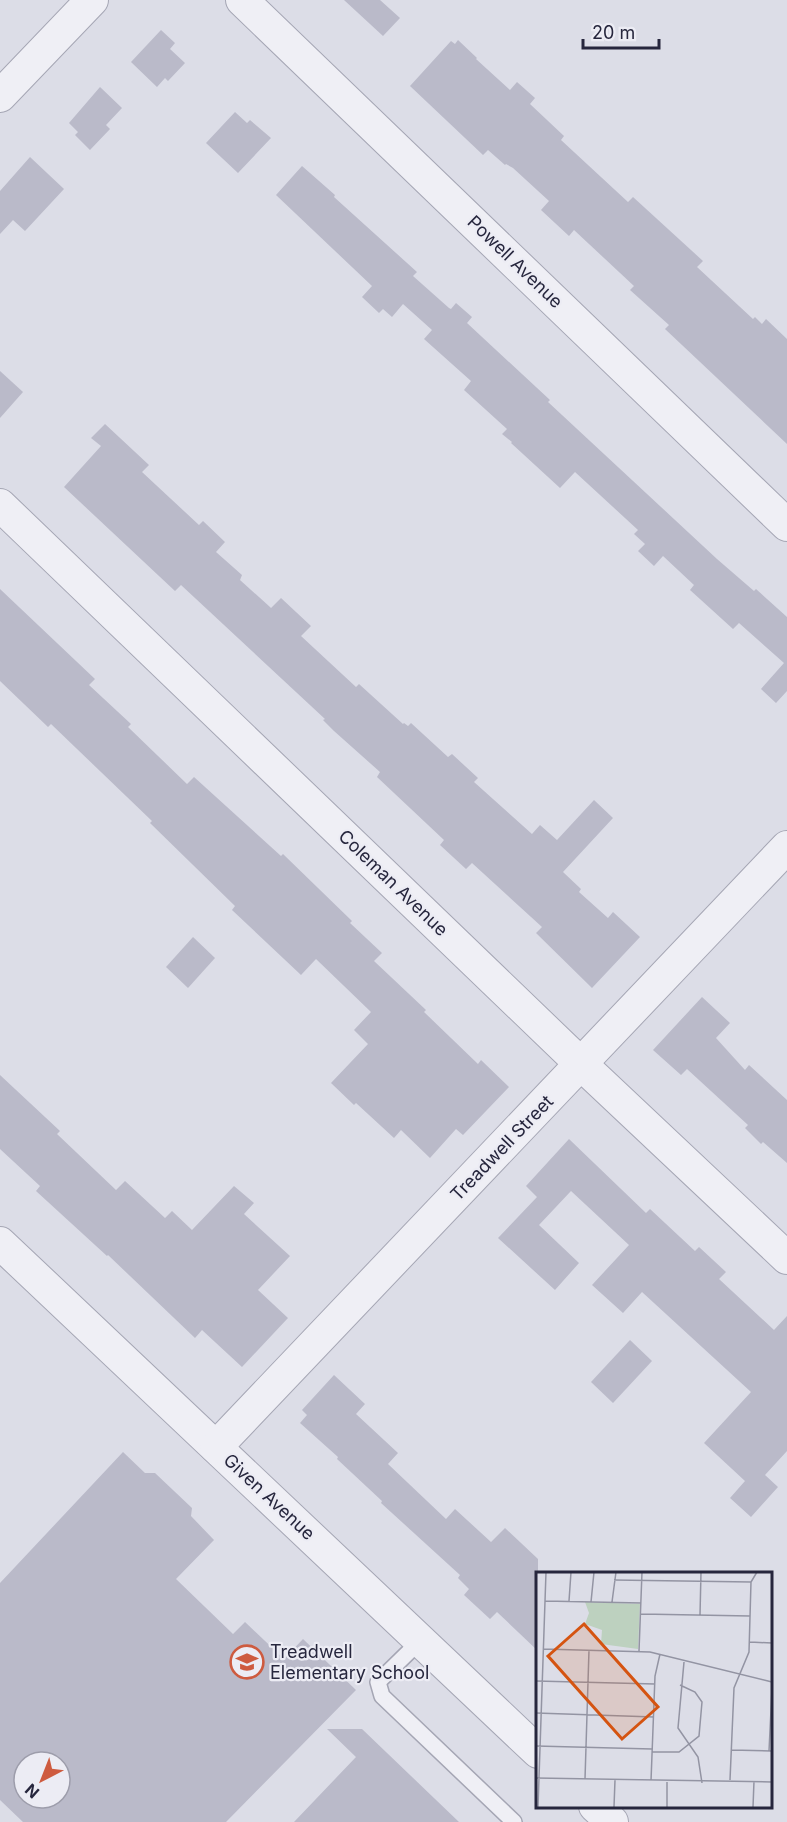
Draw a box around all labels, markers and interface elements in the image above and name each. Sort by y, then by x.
scale bar [583,12,660,50]
text: 20 m [592,22,635,43]
street label: Powell Avenue [464,211,567,312]
street label: Coleman Avenue [334,825,452,940]
street label: Treadwell Street [446,1091,557,1205]
street label: Given Avenue [219,1449,319,1544]
inset map [536,1572,772,1807]
place label: Treadwell Elementary School [270,1641,429,1683]
school or university icon: Treadwell Elementary School [229,1644,265,1680]
north arrow [12,1750,72,1810]
text: N [21,1780,43,1803]

